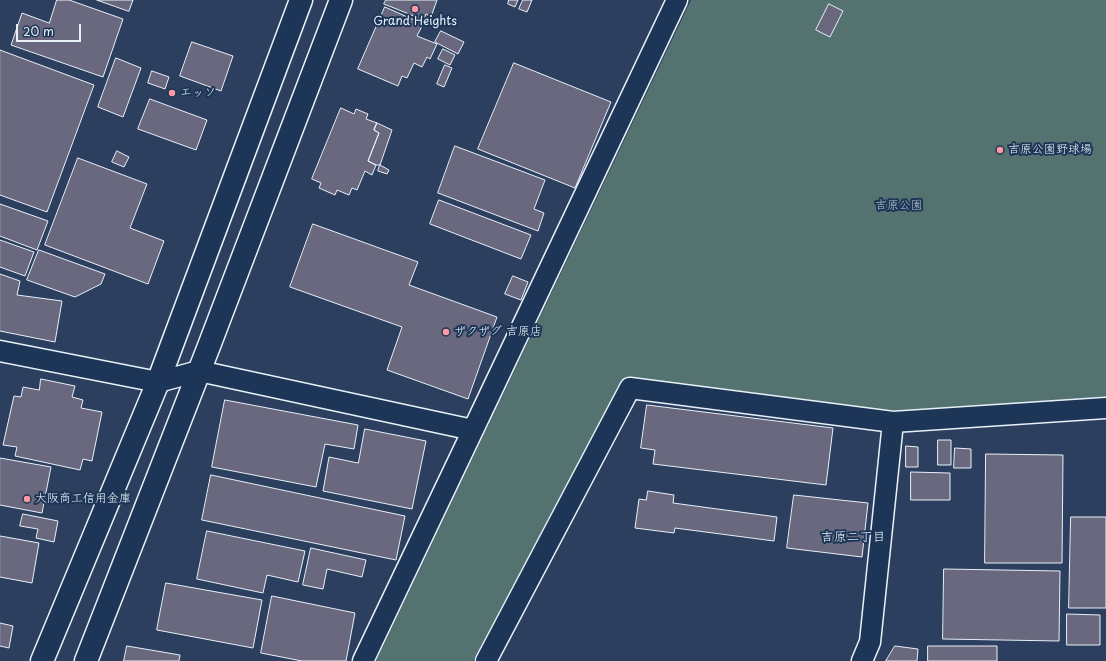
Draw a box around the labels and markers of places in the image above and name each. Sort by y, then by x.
marker: Grand Heights [410,4,420,14]
place label: Grand Heights [373,15,457,29]
place label: エッソ [180,86,216,100]
marker: エッソ [167,88,177,98]
place label: 吉原公園野球場 [1008,143,1092,157]
marker: 吉原公園野球場 [995,145,1005,155]
place label: ザクザグ 吉原店 [454,325,542,339]
marker: ザクザグ 吉原店 [441,327,451,337]
place label: 大阪商工信用金庫 [35,492,131,506]
marker: 大阪商工信用金庫 [22,494,32,504]

